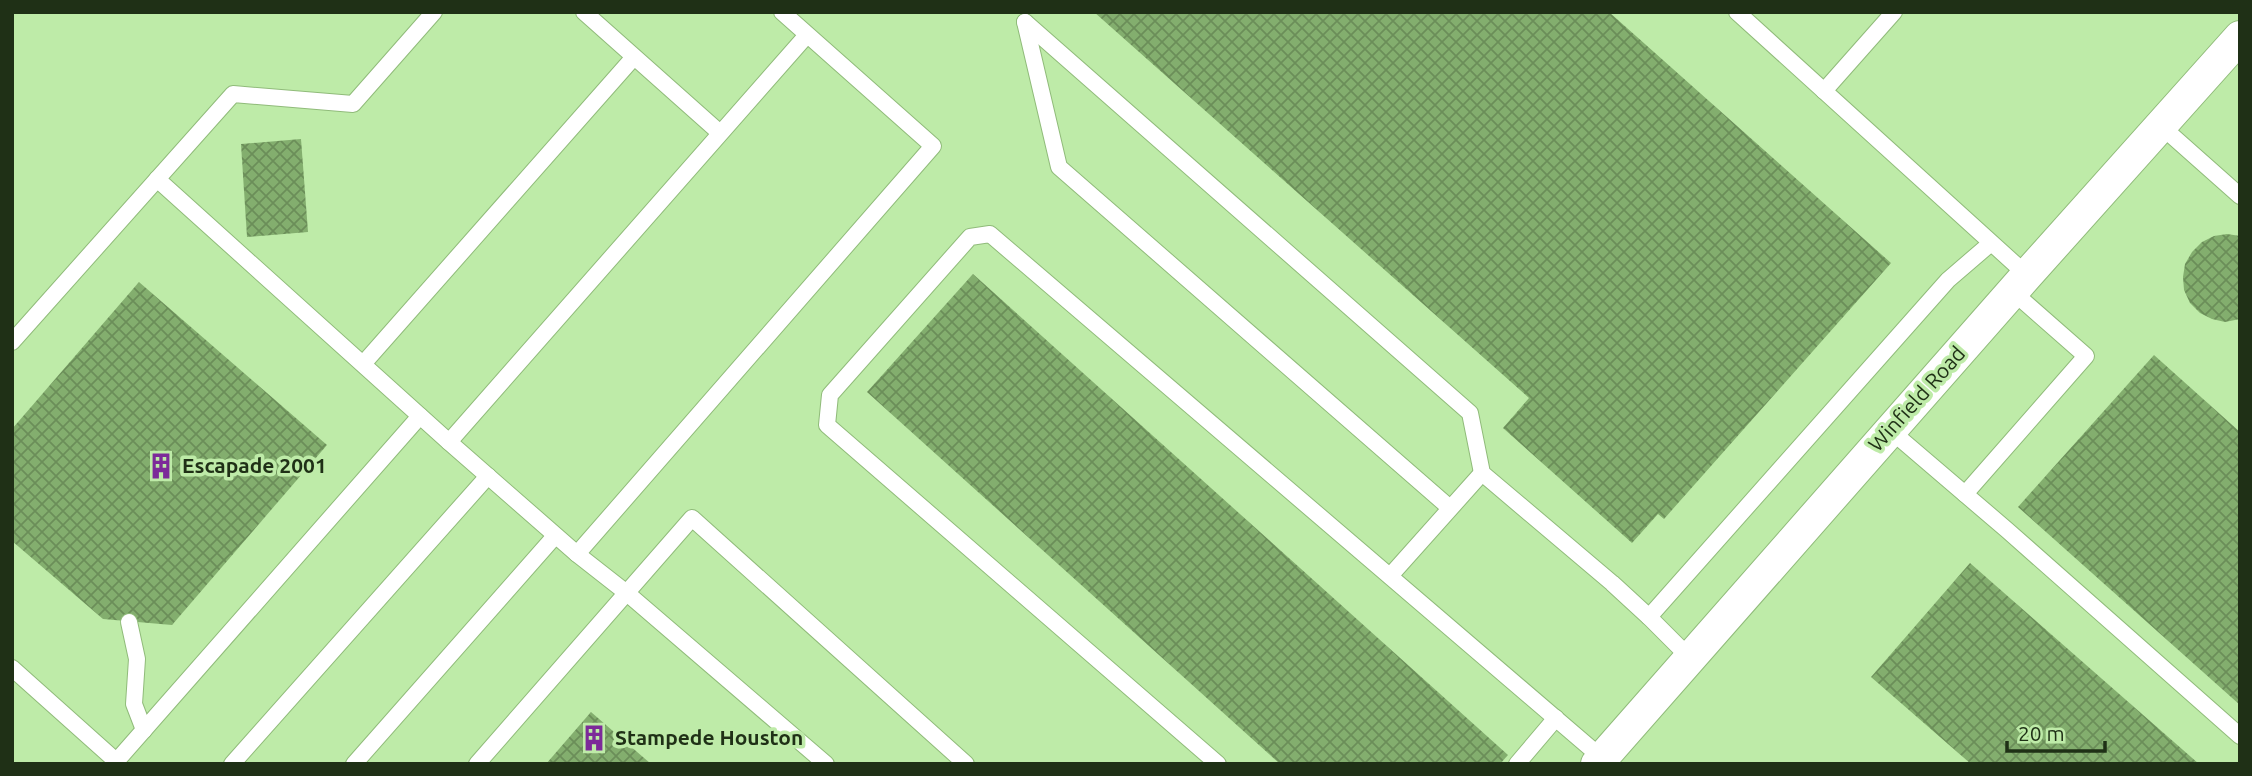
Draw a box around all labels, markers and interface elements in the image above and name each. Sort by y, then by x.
street label: Winfield Road [1863,341,1970,456]
building icon: Escapade 2001 [146,451,176,481]
place label: Escapade 2001 [182,453,327,477]
scale bar [2007,710,2105,754]
text: 20 m [2018,721,2065,745]
building icon: Stampede Houston [579,723,609,753]
place label: Stampede Houston [615,725,803,749]

